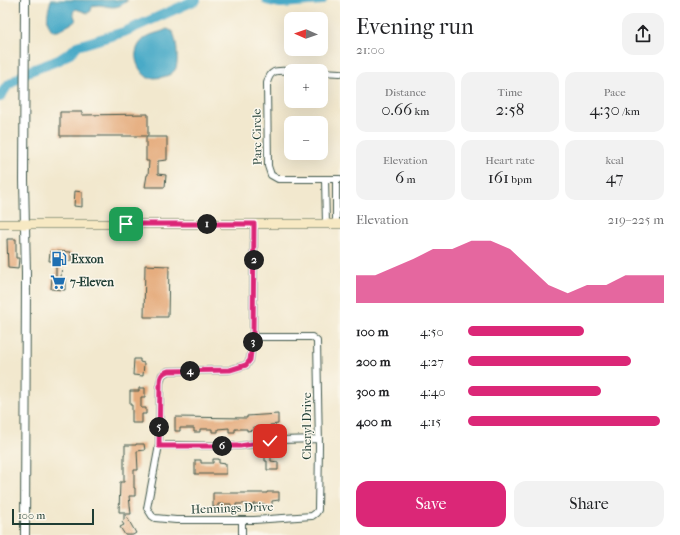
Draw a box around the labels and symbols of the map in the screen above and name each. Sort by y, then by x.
north arrow [284,12,328,56]
street label: Parc Circle [250,109,264,165]
pin [109,207,143,241]
pin: 1 [197,214,217,234]
fuel station icon: Exxon [50,250,68,268]
pin: 2 [244,250,264,270]
place label: Exxon [71,252,105,266]
supermarket icon: 7-Eleven [49,273,67,291]
place label: 7-Eleven [69,275,115,289]
pin: 3 [243,332,263,352]
pin: 4 [180,361,200,381]
street label: Cheryl Drive [300,392,314,460]
pin: 5 [149,417,169,437]
pin [253,424,287,458]
pin: 6 [212,436,232,456]
street label: Hennings Drive [191,500,274,516]
scale bar [12,507,94,526]

